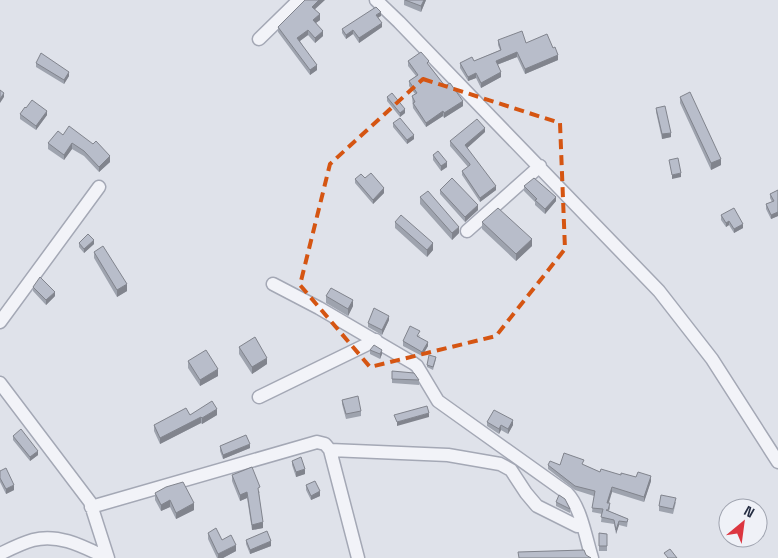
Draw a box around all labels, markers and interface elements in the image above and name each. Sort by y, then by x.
north arrow [718,498,768,548]
text: N [741,501,758,522]

